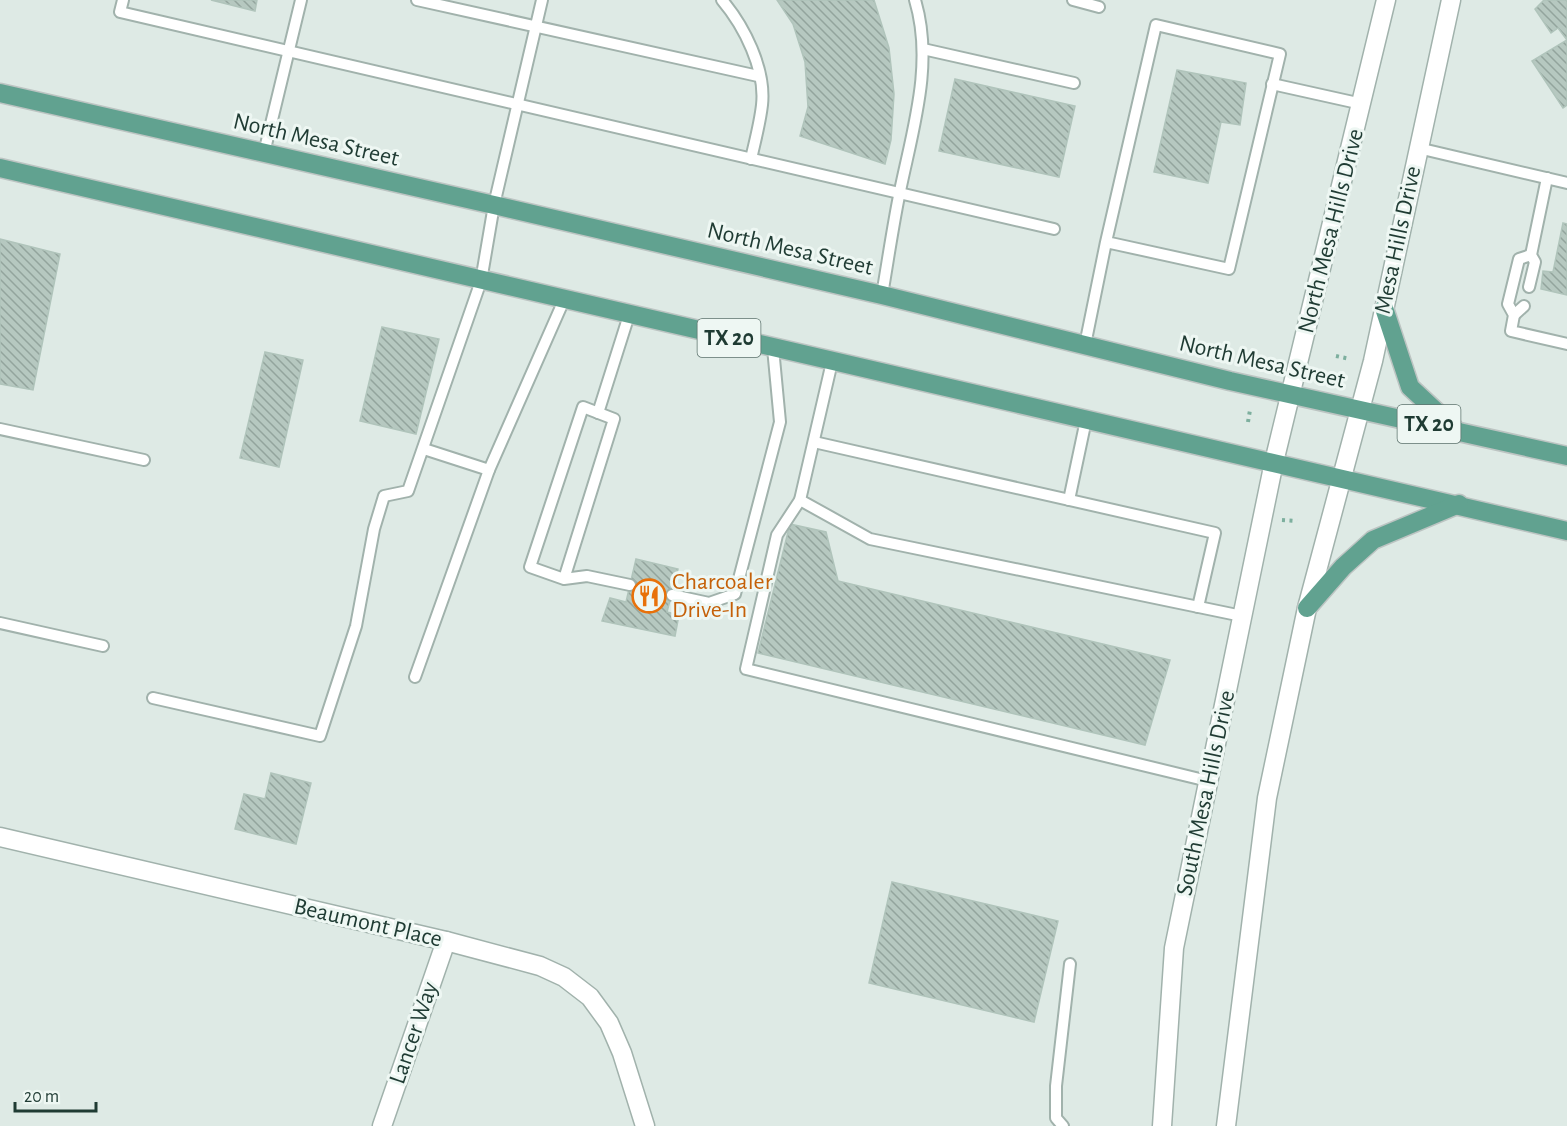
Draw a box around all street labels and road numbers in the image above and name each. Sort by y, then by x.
street label: North Mesa Street [231,109,401,171]
street label: North Mesa Hills Drive [1294,126,1368,336]
street label: Mesa Hills Drive [1371,164,1425,316]
street label: North Mesa Street [705,218,875,280]
road number: TX 20 [698,319,760,357]
street label: North Mesa Street [1177,331,1347,393]
road number: TX 20 [1398,405,1460,443]
street label: South Mesa Hills Drive [1173,688,1239,898]
street label: Beaumont Place [292,894,444,952]
street label: Lancer Way [385,979,443,1087]

